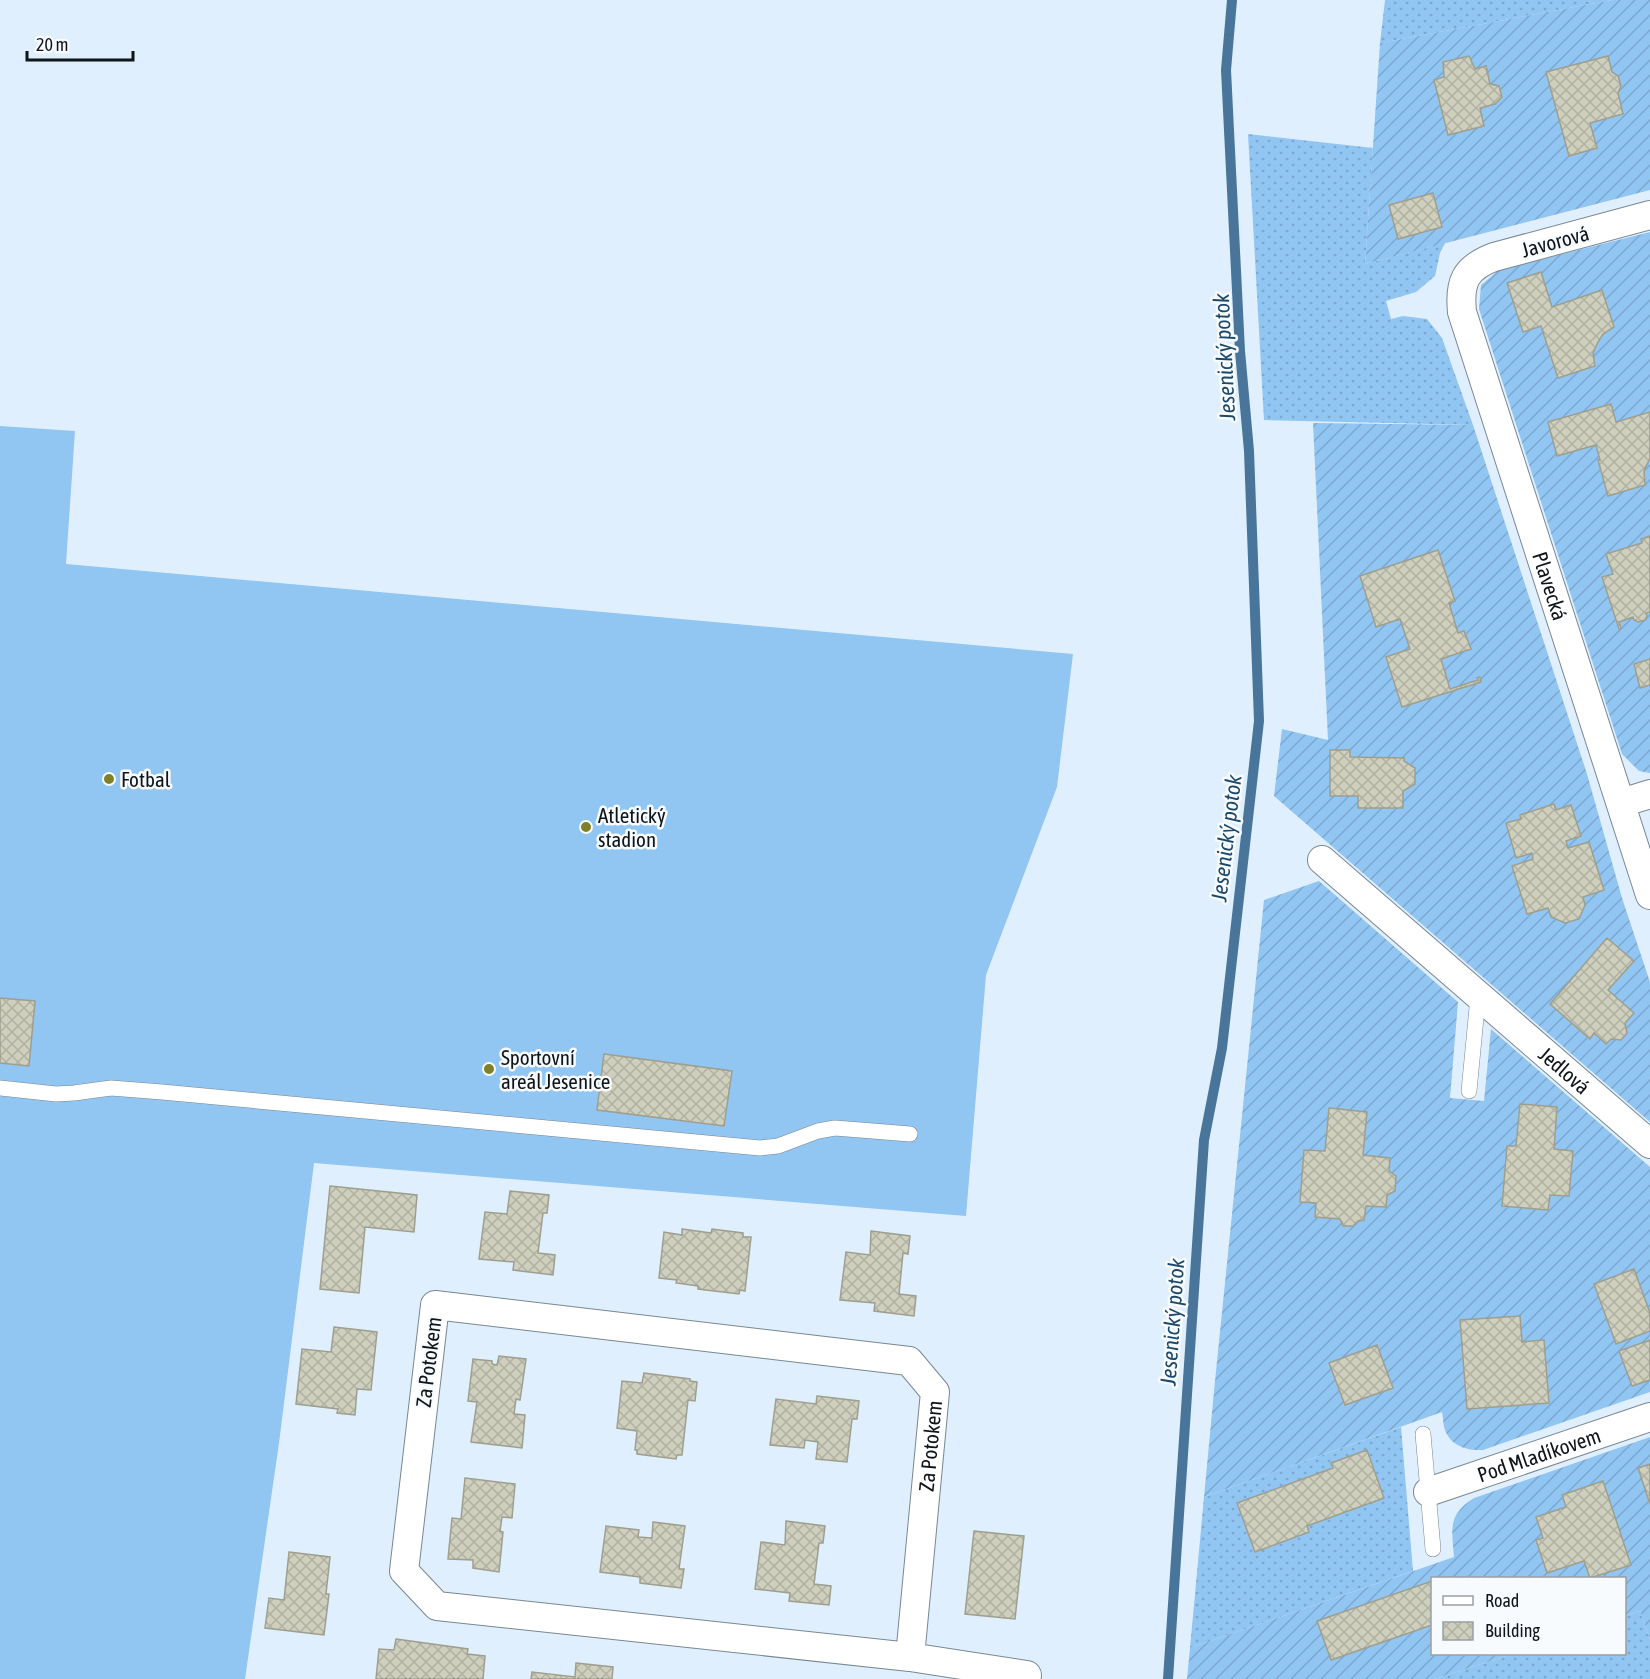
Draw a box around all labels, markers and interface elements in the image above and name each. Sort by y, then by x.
scale bar [27,24,134,62]
text: 20 m [36,34,68,55]
street label: Javorová [1519,220,1591,262]
water label: Jesenický potok [1208,292,1240,422]
street label: Plavecká [1528,549,1573,623]
place label: Fotbal [121,767,171,791]
marker: Fotbal [102,772,116,786]
water label: Jesenický potok [1205,773,1247,904]
place label: Atletický stadion [598,803,666,851]
marker: Atletický stadion [579,820,593,834]
street label: Jedlová [1534,1042,1595,1099]
place label: Sportovní areál Jesenice [501,1045,610,1093]
marker: Sportovní areál Jesenice [482,1062,496,1076]
water label: Jesenický potok [1155,1257,1189,1387]
street label: Za Potokem [411,1315,445,1409]
street label: Za Potokem [914,1399,946,1493]
street label: Pod Mladíkovem [1474,1423,1604,1487]
legend [1431,1577,1626,1655]
text: Road [1485,1590,1519,1611]
text: Building [1485,1620,1540,1641]

